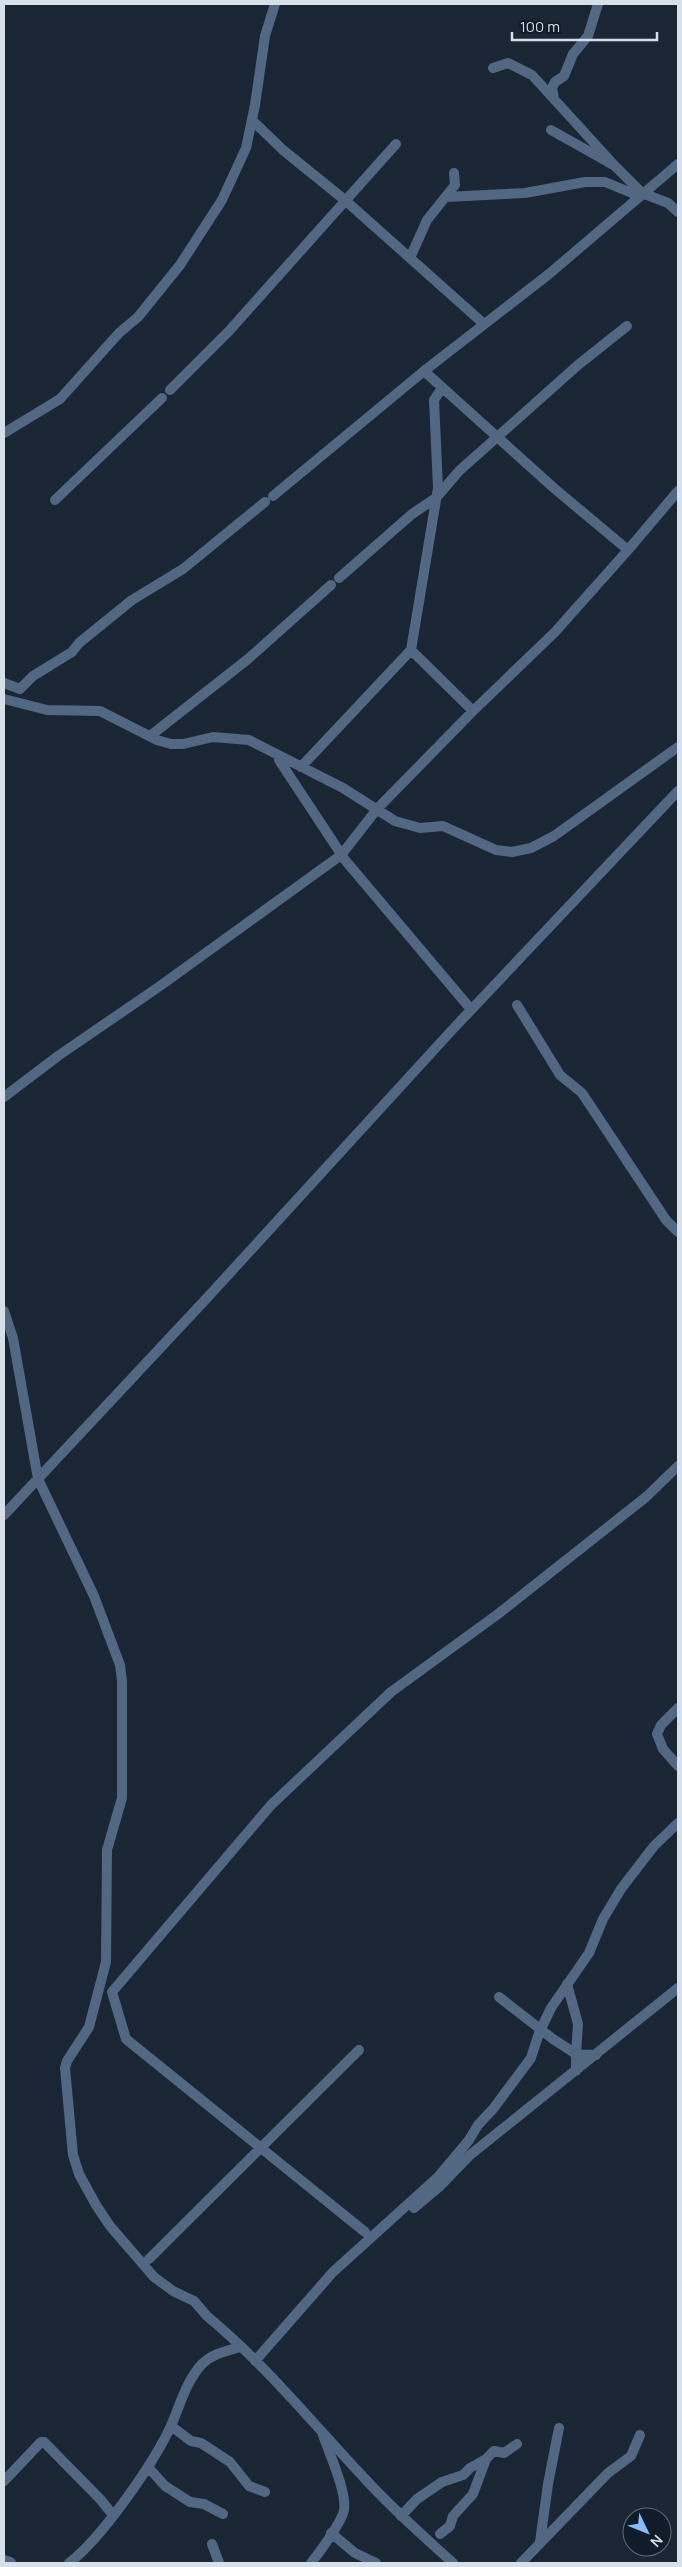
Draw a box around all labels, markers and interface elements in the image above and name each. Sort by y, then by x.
scale bar [512,10,657,42]
text: 100 m [520,16,560,37]
north arrow [622,2507,672,2557]
text: N [646,2531,667,2551]

